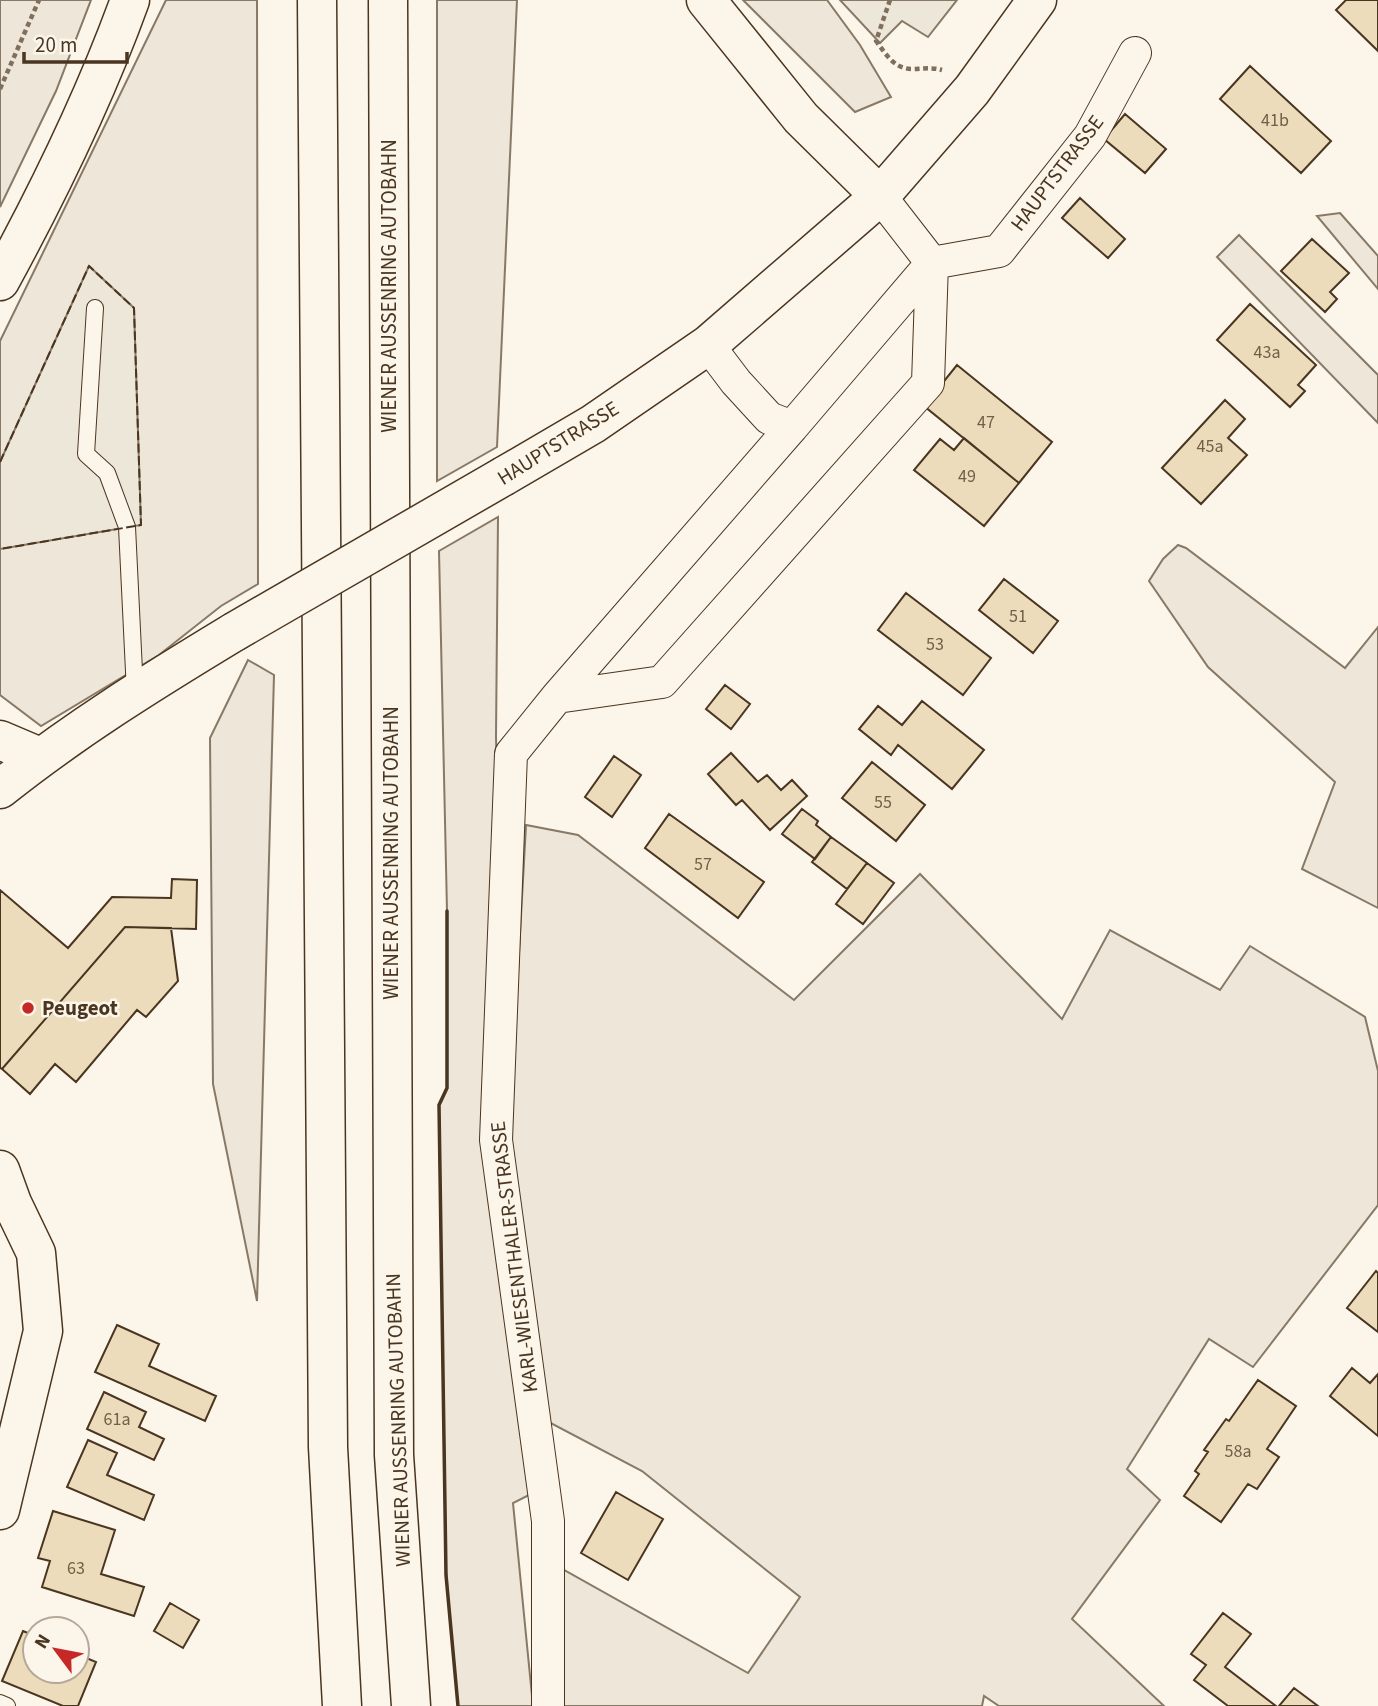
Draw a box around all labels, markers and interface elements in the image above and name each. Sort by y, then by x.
scale bar [24,21,128,65]
text: 20 m [35,30,77,60]
house number: 41b [1261,108,1289,133]
street label: HAUPTSTRASSE [1003,109,1111,237]
street label: WIENER AUSSENRING AUTOBAHN [374,139,404,433]
house number: 43a [1254,340,1280,365]
street label: HAUPTSTRASSE [491,394,625,492]
house number: 47 [977,410,995,435]
house number: 45a [1197,434,1223,459]
house number: 49 [958,464,976,489]
house number: 51 [1009,604,1027,629]
house number: 53 [926,632,944,657]
street label: WIENER AUSSENRING AUTOBAHN [376,706,406,1000]
house number: 55 [874,790,892,815]
house number: 57 [694,852,712,877]
place label: Peugeot [42,993,118,1023]
marker: Peugeot [20,1000,36,1016]
street label: KARL-WIESENTHALER-STRASSE [482,1120,546,1394]
street label: WIENER AUSSENRING AUTOBAHN [378,1273,418,1567]
house number: 61a [104,1407,130,1432]
house number: 58a [1225,1439,1251,1464]
house number: 63 [67,1556,85,1581]
north arrow [21,1615,91,1685]
text: N [28,1629,58,1654]

